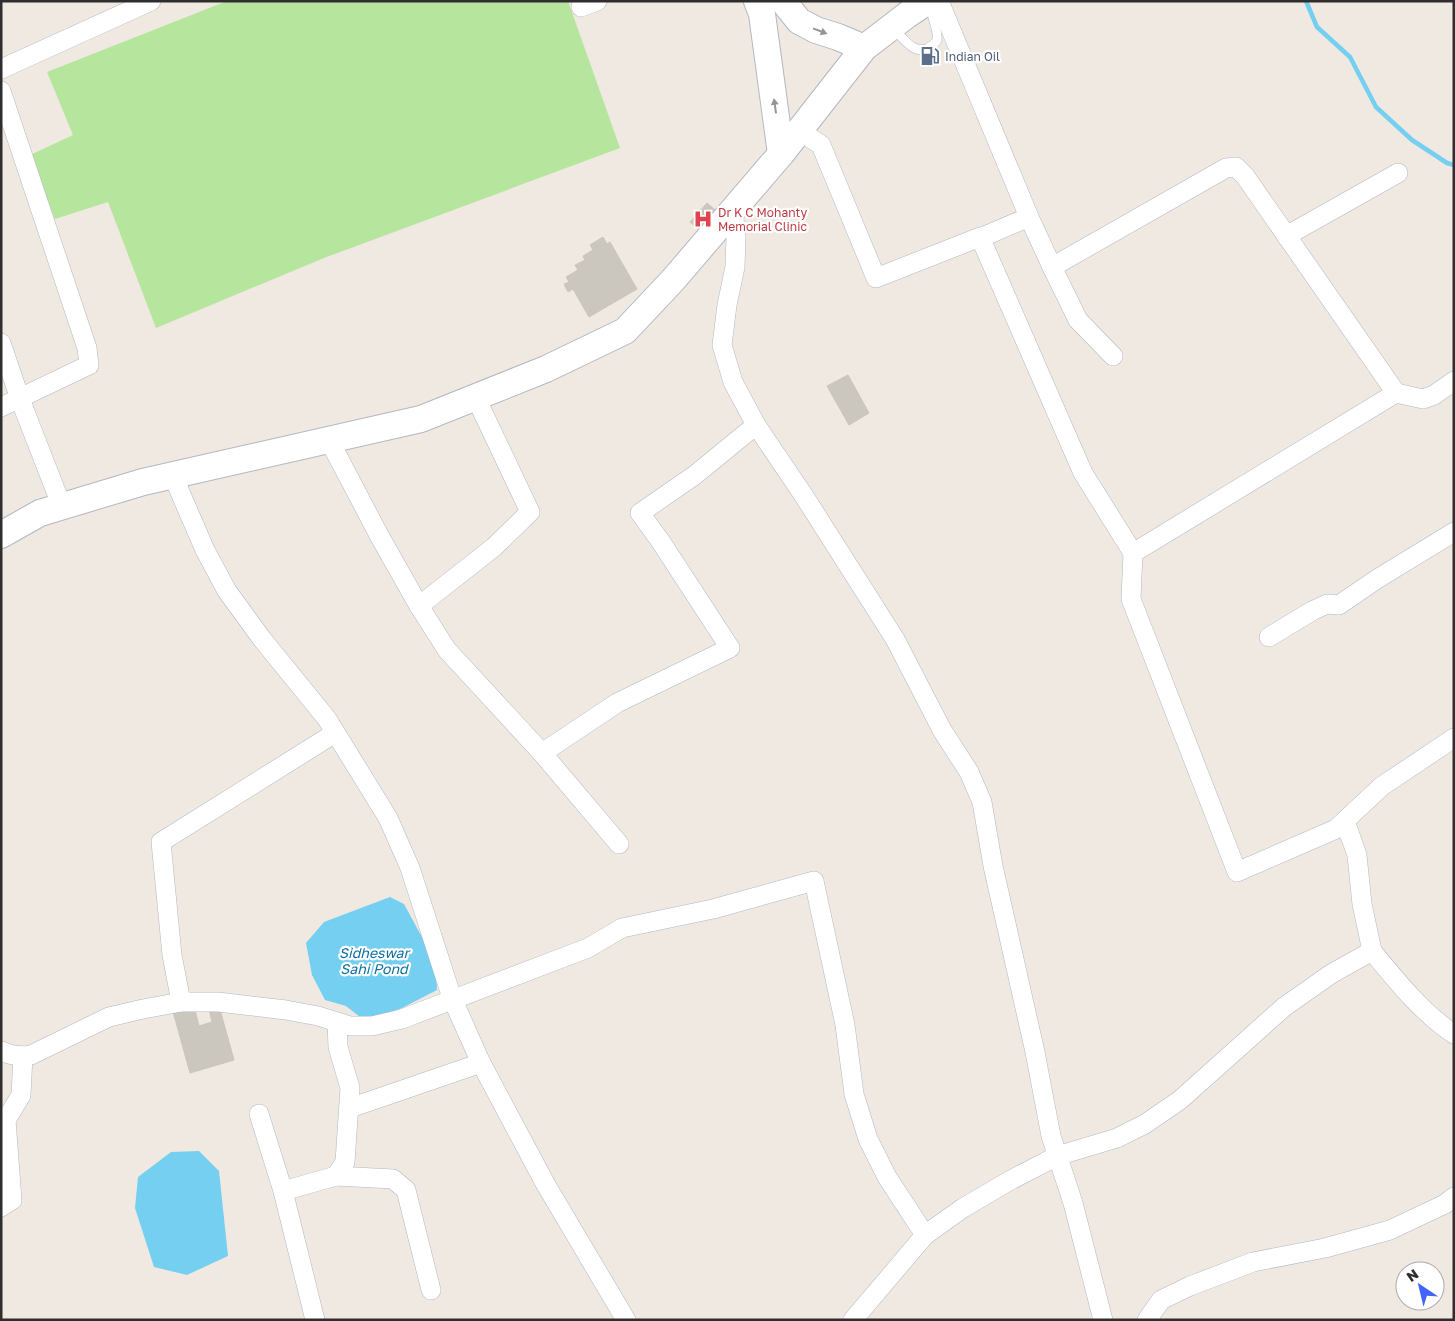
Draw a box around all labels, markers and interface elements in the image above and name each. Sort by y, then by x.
one-way arrow [812,28,827,35]
fuel station icon: Indian Oil [919,45,941,67]
place label: Indian Oil [945,49,1000,64]
one-way arrow [771,97,779,113]
place label: Dr K C Mohanty Memorial Clinic [718,205,808,234]
hospital icon: Dr K C Mohanty Memorial Clinic [692,208,714,230]
water label: Sidheswar Sahi Pond [339,944,411,977]
north arrow [1395,1261,1445,1311]
text: N [1403,1265,1421,1285]

